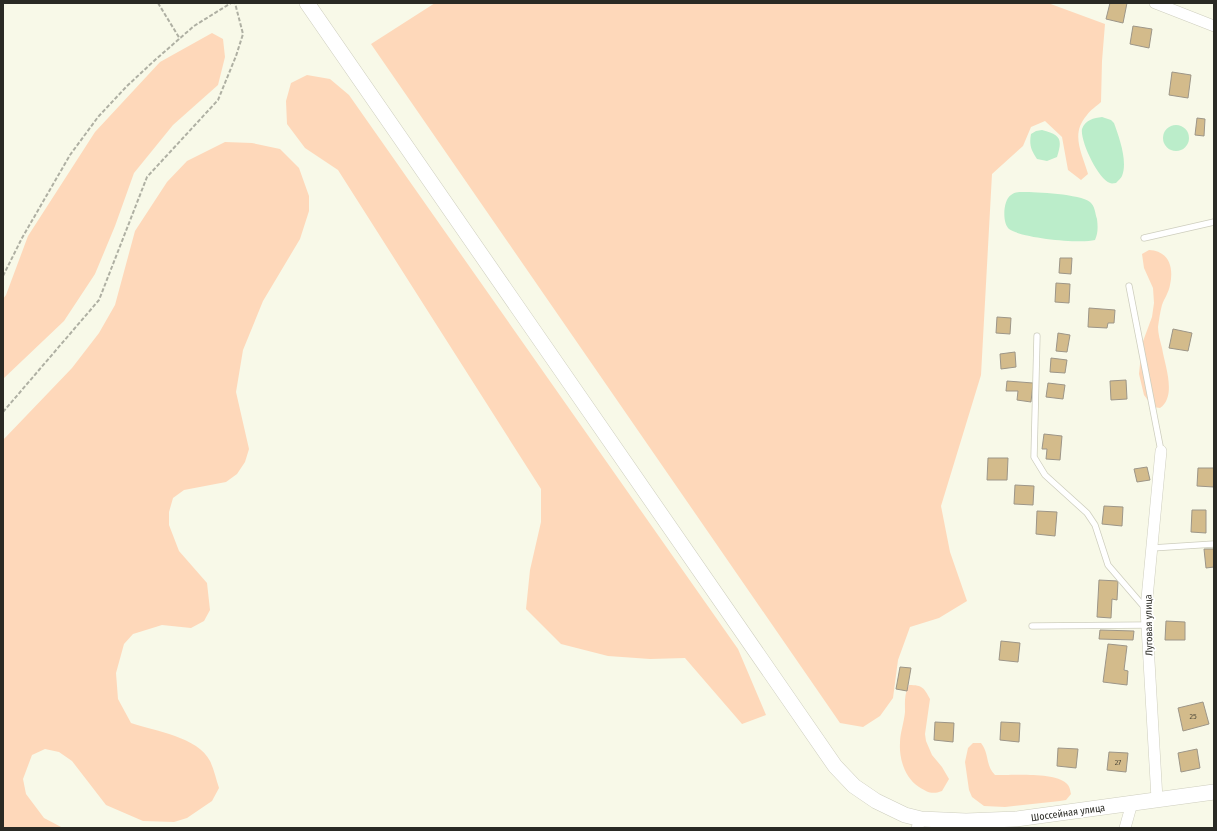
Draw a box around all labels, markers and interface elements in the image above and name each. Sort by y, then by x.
street label: Луговая улица [1142,594,1156,656]
house number: 25 [1189,712,1197,721]
house number: 27 [1115,758,1122,767]
street label: Шоссейная улица [1030,802,1106,824]

